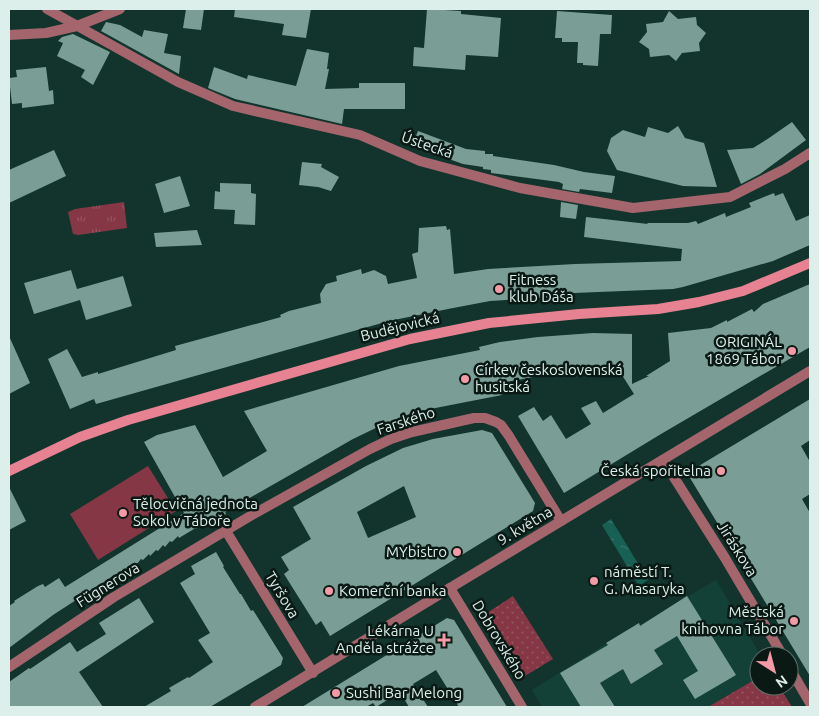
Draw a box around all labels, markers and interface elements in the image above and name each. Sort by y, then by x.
street label: Ústecká [399,128,455,161]
place label: Fitness klub Dáša [509,271,574,305]
marker: Fitness klub Dáša [493,283,505,295]
street label: Budějovická [359,308,441,345]
place label: ORIGINÁL 1869 Tábor [706,333,782,367]
marker: ORIGINÁL 1869 Tábor [786,345,798,357]
place label: Církev československá husitská [475,361,623,395]
marker: Církev československá husitská [459,373,471,385]
street label: Farského [375,403,437,438]
place label: Česká spořitelna [601,462,711,479]
marker: Česká spořitelna [715,465,727,477]
place label: Tělocvičná jednota Sokol v Táboře [133,495,258,529]
street label: 9. května [494,503,555,549]
marker: Tělocvičná jednota Sokol v Táboře [117,507,129,519]
street label: Jiráskova [714,518,761,580]
place label: MYbistro [386,543,447,560]
marker: MYbistro [451,546,463,558]
street label: Fügnerova [73,559,142,611]
place label: náměstí T. G. Masaryka [604,563,685,597]
street label: Tyršova [262,568,303,621]
marker: náměstí T. G. Masaryka [588,575,600,587]
place label: Komerční banka [339,582,447,599]
marker: Komerční banka [323,585,335,597]
street label: Dobrovského [469,597,530,682]
place label: Městská knihovna Tábor [681,603,784,637]
marker: Městská knihovna Tábor [788,615,800,627]
place label: Lékárna U Anděla strážce [336,622,434,656]
marker: Lékárna U Anděla strážce [438,634,450,646]
north arrow [749,646,799,696]
text: N [773,672,791,691]
place label: Sushi Bar Melong [346,684,462,701]
marker: Sushi Bar Melong [330,687,342,699]

